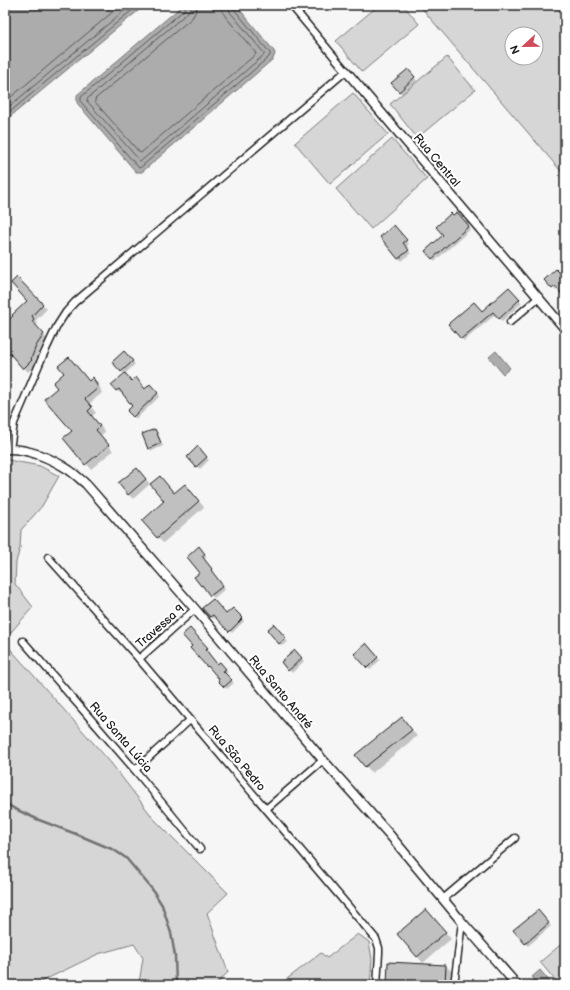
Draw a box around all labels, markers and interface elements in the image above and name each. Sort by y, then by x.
north arrow [504,26,544,66]
text: N [508,43,523,56]
street label: Rua Central [410,131,463,190]
street label: Travessa 9 [133,601,188,651]
street label: Rua Santo André [245,652,316,732]
street label: Rua Santa Lúcia [86,699,155,776]
street label: Rua São Pedro [205,722,269,794]

